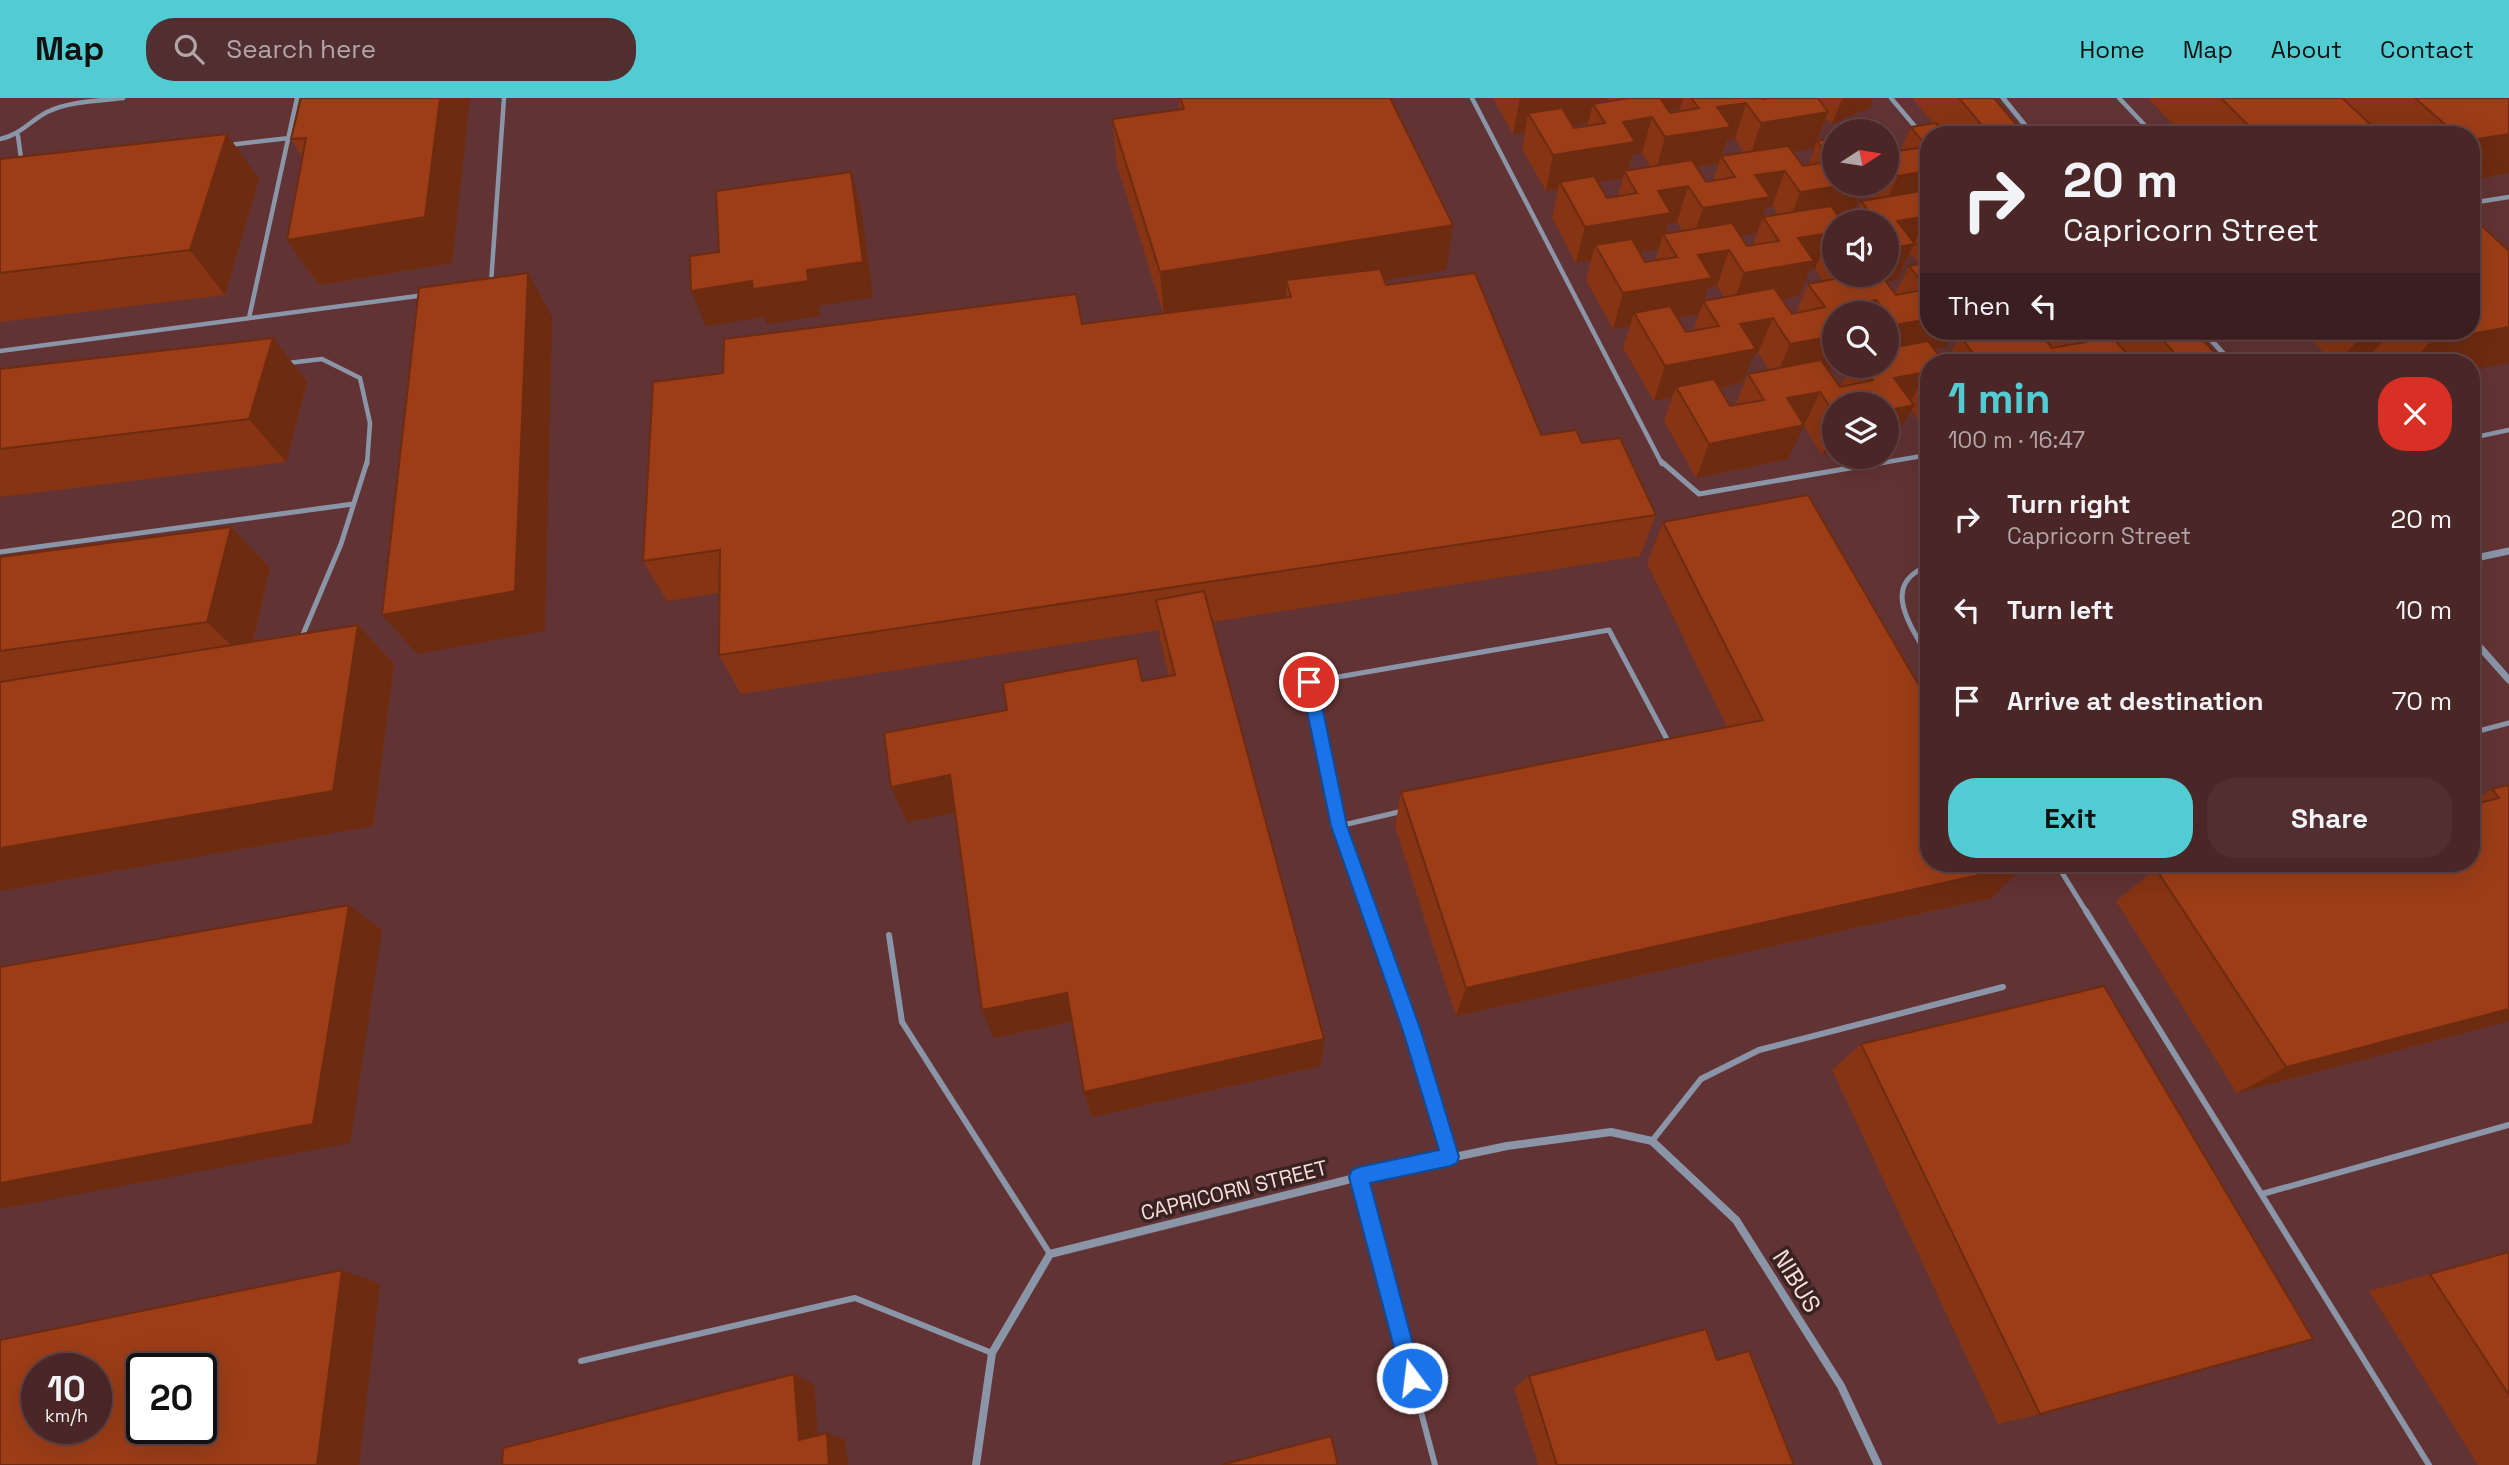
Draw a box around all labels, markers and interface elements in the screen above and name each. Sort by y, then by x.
search box [146,18,636,81]
text: Map [35,28,104,70]
icon: search [170,30,208,68]
text: Search here [226,32,376,66]
text: Home [2079,34,2145,65]
text: Map [2183,34,2233,65]
text: About [2271,34,2342,65]
text: Contact [2380,34,2474,65]
north arrow [1822,119,1899,196]
map controls [1822,119,1899,469]
text: 20 m [2063,149,2178,211]
icon: right [1948,154,2039,245]
button: sound [1822,210,1899,287]
text: Capricorn Street [2063,210,2319,250]
icon: left [2025,287,2063,325]
text: Then [1948,289,2011,323]
button: search [1822,301,1899,378]
text: 1 min [1948,372,2051,425]
button: close [2378,377,2452,451]
button: layers [1822,392,1899,469]
text: 100 m · 16:47 [1948,425,2085,455]
text: Turn right [2007,487,2131,521]
icon: right [1948,500,1986,538]
text: 20 m [2391,502,2452,536]
text: Capricorn Street [2007,521,2191,551]
icon: left [1948,591,1986,629]
text: Turn left [2007,593,2114,627]
text: 10 m [2395,593,2452,627]
pin [1279,652,1339,712]
icon: arrive [1290,663,1328,701]
icon: arrive [1948,682,1986,720]
text: Arrive at destination [2007,684,2264,718]
text: 70 m [2392,684,2452,718]
button: Exit [1948,778,2193,858]
button: Share [2207,778,2452,858]
street label: CAPRICORN STREET [1138,1154,1330,1226]
street label: NIBUS [1766,1244,1828,1318]
position arrow [1375,1341,1449,1415]
speed limit sign: 20 [126,1353,217,1444]
text: 10 [47,1367,86,1411]
text: km/h [45,1404,88,1427]

